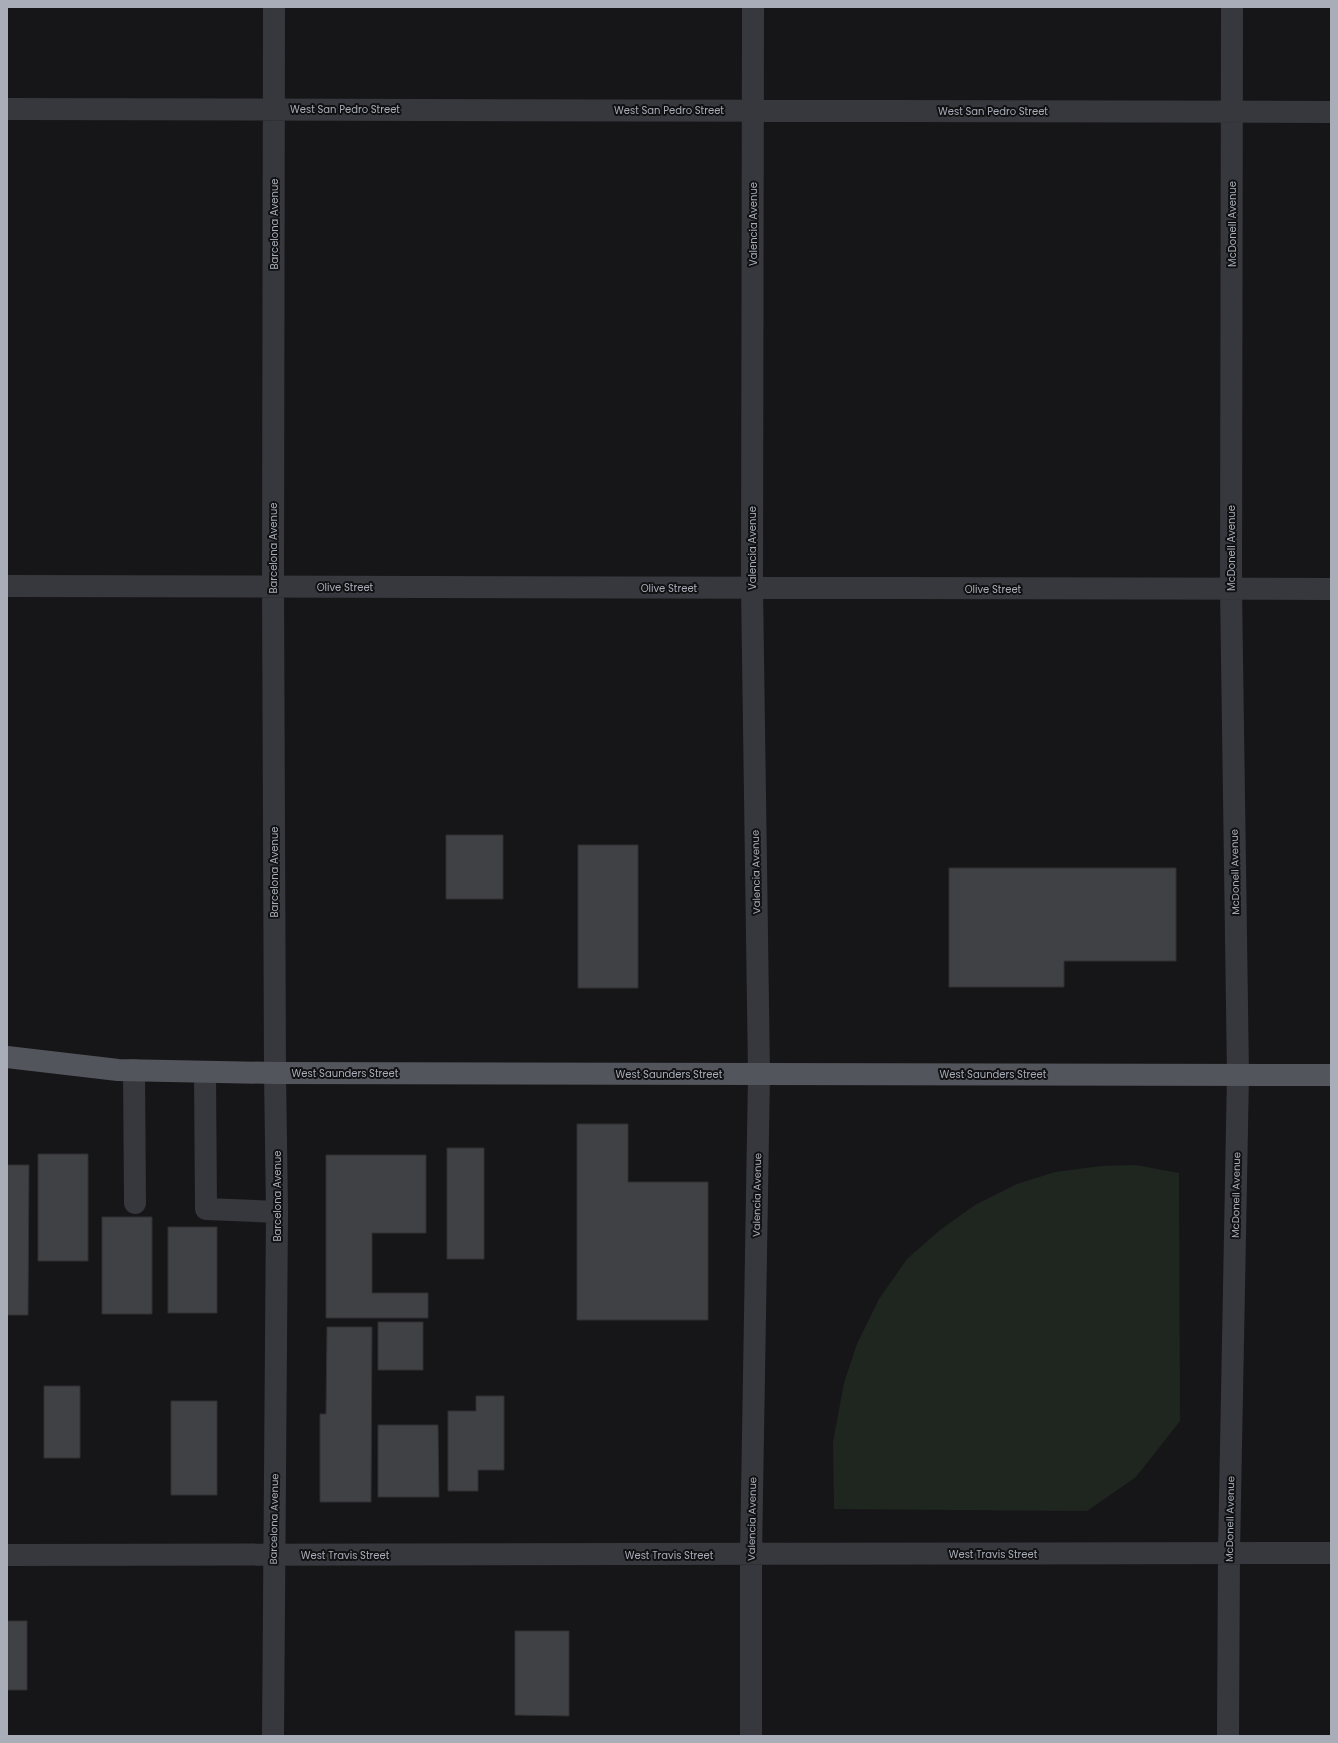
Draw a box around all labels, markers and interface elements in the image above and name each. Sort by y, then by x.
street label: West San Pedro Street [290,102,400,117]
street label: West San Pedro Street [614,103,724,118]
street label: West San Pedro Street [938,104,1048,119]
street label: Barcelona Avenue [267,178,282,270]
street label: McDonell Avenue [1225,181,1240,267]
street label: Valencia Avenue [746,182,761,266]
street label: Barcelona Avenue [266,502,281,594]
street label: McDonell Avenue [1224,505,1239,591]
street label: Valencia Avenue [745,506,760,590]
street label: Olive Street [317,580,374,595]
street label: Olive Street [641,581,698,596]
street label: Olive Street [965,582,1022,597]
street label: Barcelona Avenue [267,826,282,918]
street label: McDonell Avenue [1227,829,1243,915]
street label: Valencia Avenue [748,830,764,914]
street label: West Saunders Street [292,1066,399,1081]
street label: West Saunders Street [616,1067,723,1082]
street label: West Saunders Street [940,1067,1047,1082]
street label: Barcelona Avenue [270,1150,285,1242]
street label: McDonell Avenue [1228,1152,1244,1238]
street label: Valencia Avenue [749,1153,765,1237]
street label: Barcelona Avenue [266,1473,282,1565]
street label: McDonell Avenue [1222,1476,1238,1562]
street label: Valencia Avenue [744,1477,760,1561]
street label: West Travis Street [949,1547,1038,1562]
street label: West Travis Street [301,1548,390,1563]
street label: West Travis Street [625,1548,714,1563]

